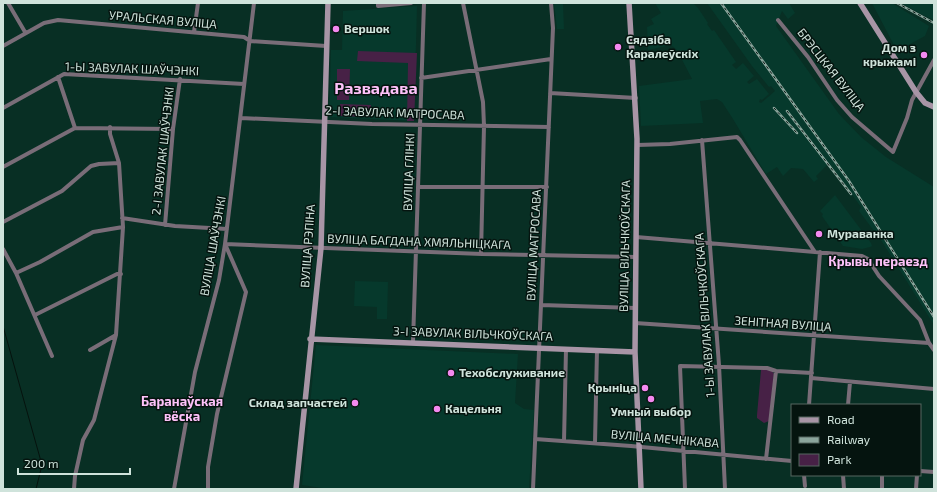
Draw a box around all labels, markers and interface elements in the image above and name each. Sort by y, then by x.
street label: УРАЛЬСКАЯ ВУЛІЦА [109,7,218,31]
place label: Вершок [344,21,390,35]
marker: Вершок [331,24,341,34]
street label: БРЭСЦКАЯ ВУЛІЦА [795,25,869,114]
place label: Сядзіба Каралеўскіх [626,32,698,60]
place label: Дом з крыжамі [863,40,916,68]
marker: Сядзіба Каралеўскіх [613,42,623,52]
marker: Дом з крыжамі [919,50,929,60]
street label: 1-Ы ЗАВУЛАК ШАЎЧЭНКІ [65,59,199,77]
district label: Развадава [334,78,418,97]
street label: 2-І ЗАВУЛАК ШАЎЧЭНКІ [148,86,176,216]
street label: 2-І ЗАВУЛАК МАТРОСАВА [325,103,465,121]
street label: ВУЛІЦА ГЛІНКІ [400,133,416,211]
street label: ВУЛІЦА ВІЛЬЧКОЎСКАГА [616,179,632,312]
street label: ВУЛІЦА МАТРОСАВА [523,188,543,301]
street label: ВУЛІЦА ШАЎЧЭНКІ [196,195,228,297]
street label: ВУЛІЦА РЭПІНА [297,203,317,288]
place label: Мураванка [827,226,894,240]
marker: Мураванка [814,229,824,239]
street label: ВУЛІЦА БАГДАНА ХМЯЛЬНІЦКАГА [327,231,512,251]
street label: 1-Ы ЗАВУЛАК ВІЛЬЧКОЎСКАГА [691,232,717,398]
district label: Крывы пераезд [828,253,928,269]
street label: ЗЕНІТНАЯ ВУЛІЦА [734,313,833,333]
street label: 3-І ЗАВУЛАК ВІЛЬЧКОЎСКАГА [393,323,554,343]
place label: Техобслуживание [459,365,565,379]
marker: Техобслуживание [446,368,456,378]
place label: Крыніца [588,380,637,394]
marker: Крыніца [640,383,650,393]
district label: Баранаўская вёска [141,393,223,424]
marker: Умный выбор [646,394,656,404]
place label: Склад запчастей [249,395,347,409]
marker: Склад запчастей [350,398,360,408]
place label: Кацельня [445,401,502,415]
marker: Кацельня [432,404,442,414]
place label: Умный выбор [611,404,691,418]
legend [791,404,921,476]
text: Road [827,412,855,426]
street label: ВУЛІЦА МЕЧНІКАВА [610,426,720,450]
text: Railway [827,432,871,446]
scale bar [18,450,130,476]
text: Park [827,452,852,466]
text: 200 m [24,456,58,470]

